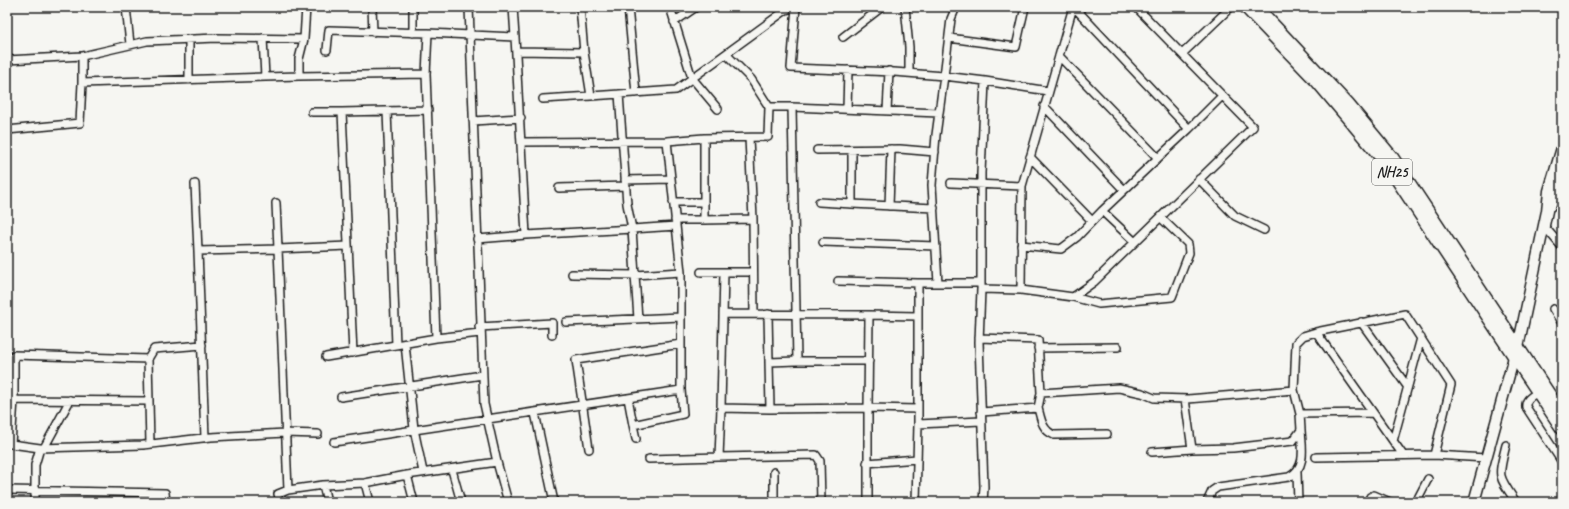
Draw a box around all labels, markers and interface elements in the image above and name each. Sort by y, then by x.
road number: NH25 [1372,159,1412,185]

